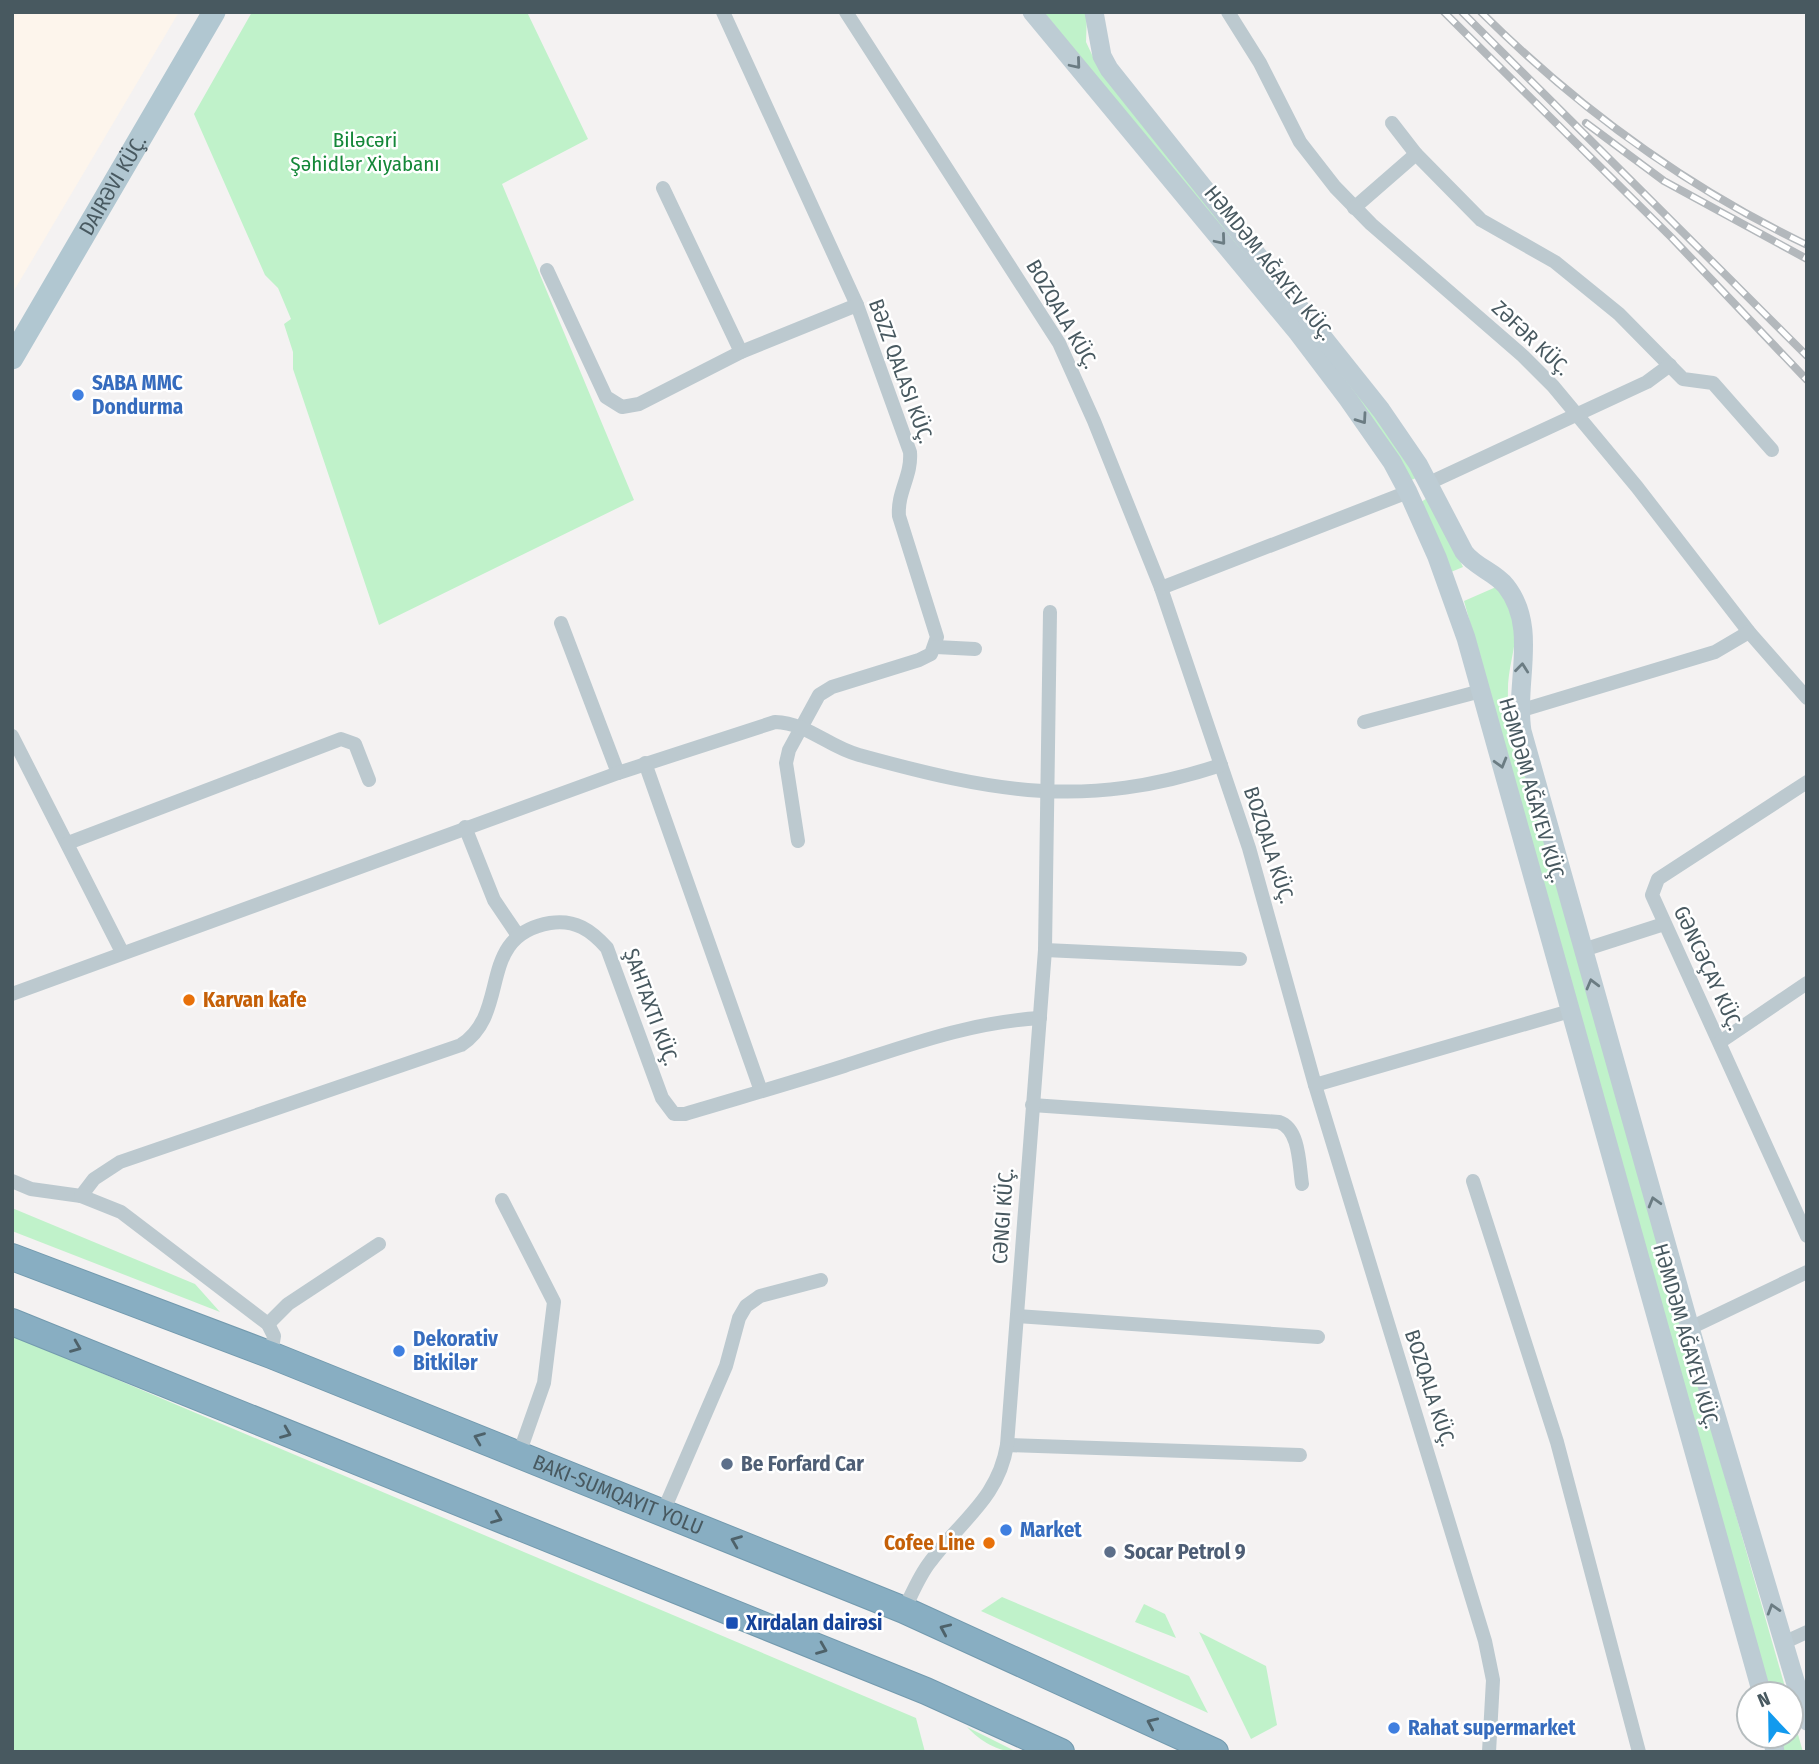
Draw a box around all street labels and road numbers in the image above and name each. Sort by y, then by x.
street label: DAIRƏVI KÜÇ. [73,131,152,240]
street label: HƏMDƏM AĞAYEV KÜÇ. [1199,180,1339,346]
street label: BOZQALA KÜÇ. [1020,255,1104,373]
street label: BƏZZ QALASI KÜÇ. [863,295,939,447]
street label: ZƏFƏR KÜÇ. [1486,295,1576,381]
street label: HƏMDƏM AĞAYEV KÜÇ. [1493,694,1571,886]
street label: BOZQALA KÜÇ. [1238,783,1300,907]
street label: GƏNCƏÇAY KÜÇ. [1668,902,1748,1034]
street label: ŞAHTAXTI KÜÇ. [618,945,684,1069]
street label: CƏNGI KÜÇ. [987,1167,1019,1265]
street label: HƏMDƏM AĞAYEV KÜÇ. [1647,1240,1725,1432]
street label: BOZQALA KÜÇ. [1399,1326,1461,1450]
street label: BAKI-SUMQAYIT YOLU [529,1449,707,1541]

